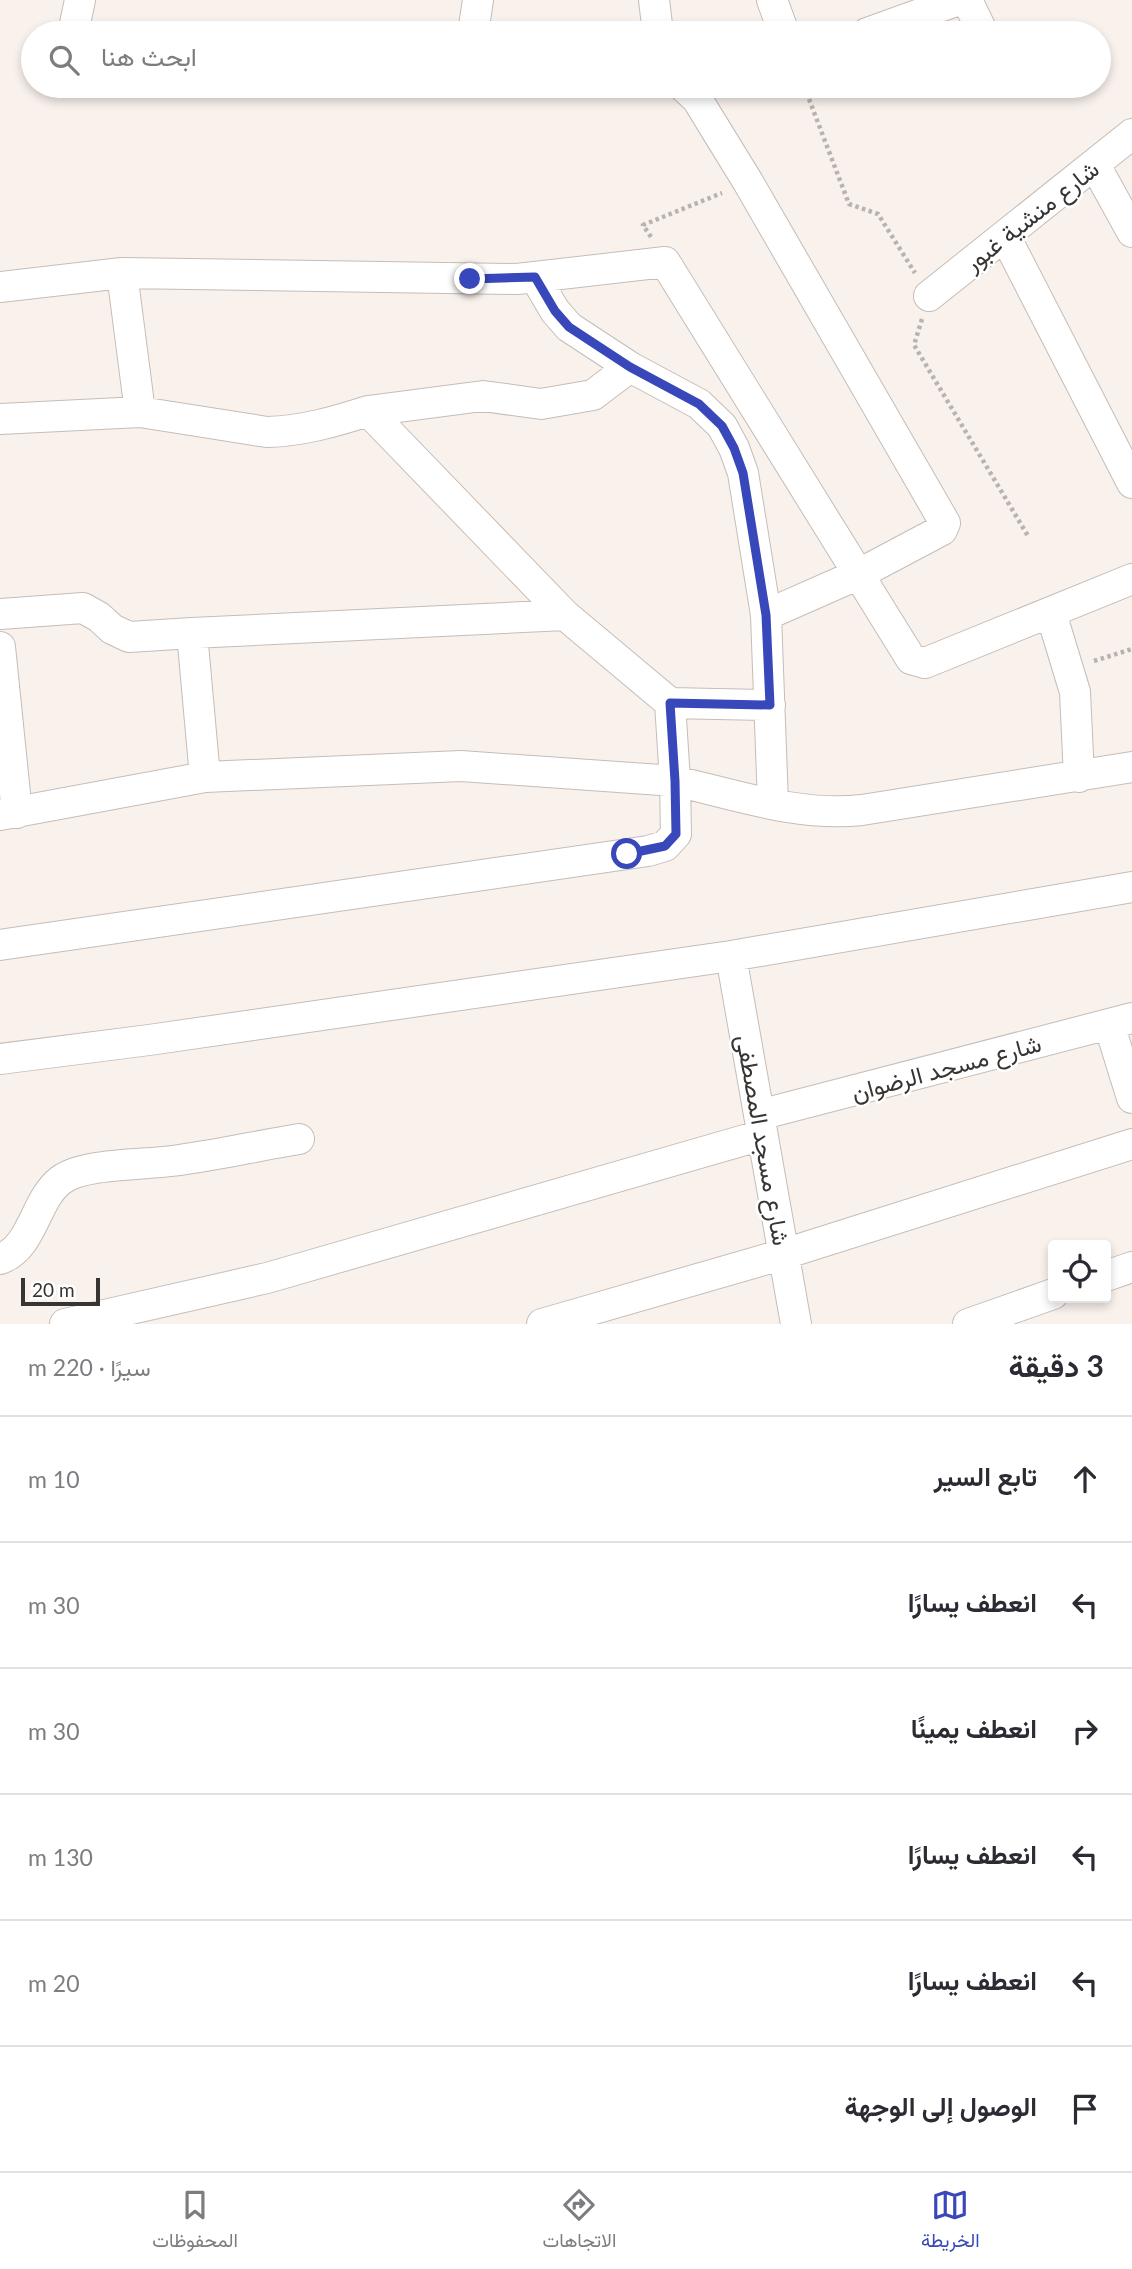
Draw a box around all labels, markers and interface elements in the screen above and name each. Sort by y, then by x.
search box [21,21,1111,98]
text: ابحث هنا [101,40,197,72]
icon: search [45,41,83,79]
street label: شارع منشية غبور [957,154,1106,279]
route end [454,263,485,294]
route start [611,838,642,869]
street label: شارع مسجد الرضوان [848,1028,1045,1109]
street label: شارع مسجد المصطفى [728,1032,797,1248]
map controls [1048,1240,1111,1303]
button: locate [1048,1240,1111,1303]
scale bar [21,1275,100,1307]
text: 20 m [32,1278,75,1301]
text: 3 دقيقة [1009,1347,1104,1383]
text: سيرًا · 220 m [28,1353,151,1381]
text: تابع السير [934,1460,1037,1492]
icon: ahead [1066,1460,1104,1498]
text: 10 m [28,1465,80,1493]
text: انعطف يسارًا [908,1586,1037,1618]
icon: left [1066,1586,1104,1624]
text: 30 m [28,1591,80,1619]
text: انعطف يمينًا [911,1712,1037,1744]
icon: right [1066,1712,1104,1750]
text: 30 m [28,1717,80,1745]
text: انعطف يسارًا [908,1838,1037,1870]
icon: left [1066,1838,1104,1876]
text: 130 m [28,1843,93,1871]
text: انعطف يسارًا [908,1964,1037,1996]
icon: left [1066,1964,1104,2002]
text: 20 m [28,1969,80,1997]
text: الوصول إلى الوجهة [845,2090,1037,2122]
icon: arrive [1066,2090,1104,2128]
tab: المحفوظات [152,2186,238,2257]
tab: الاتجاهات [543,2186,616,2257]
tab: الخريطة [921,2186,980,2257]

